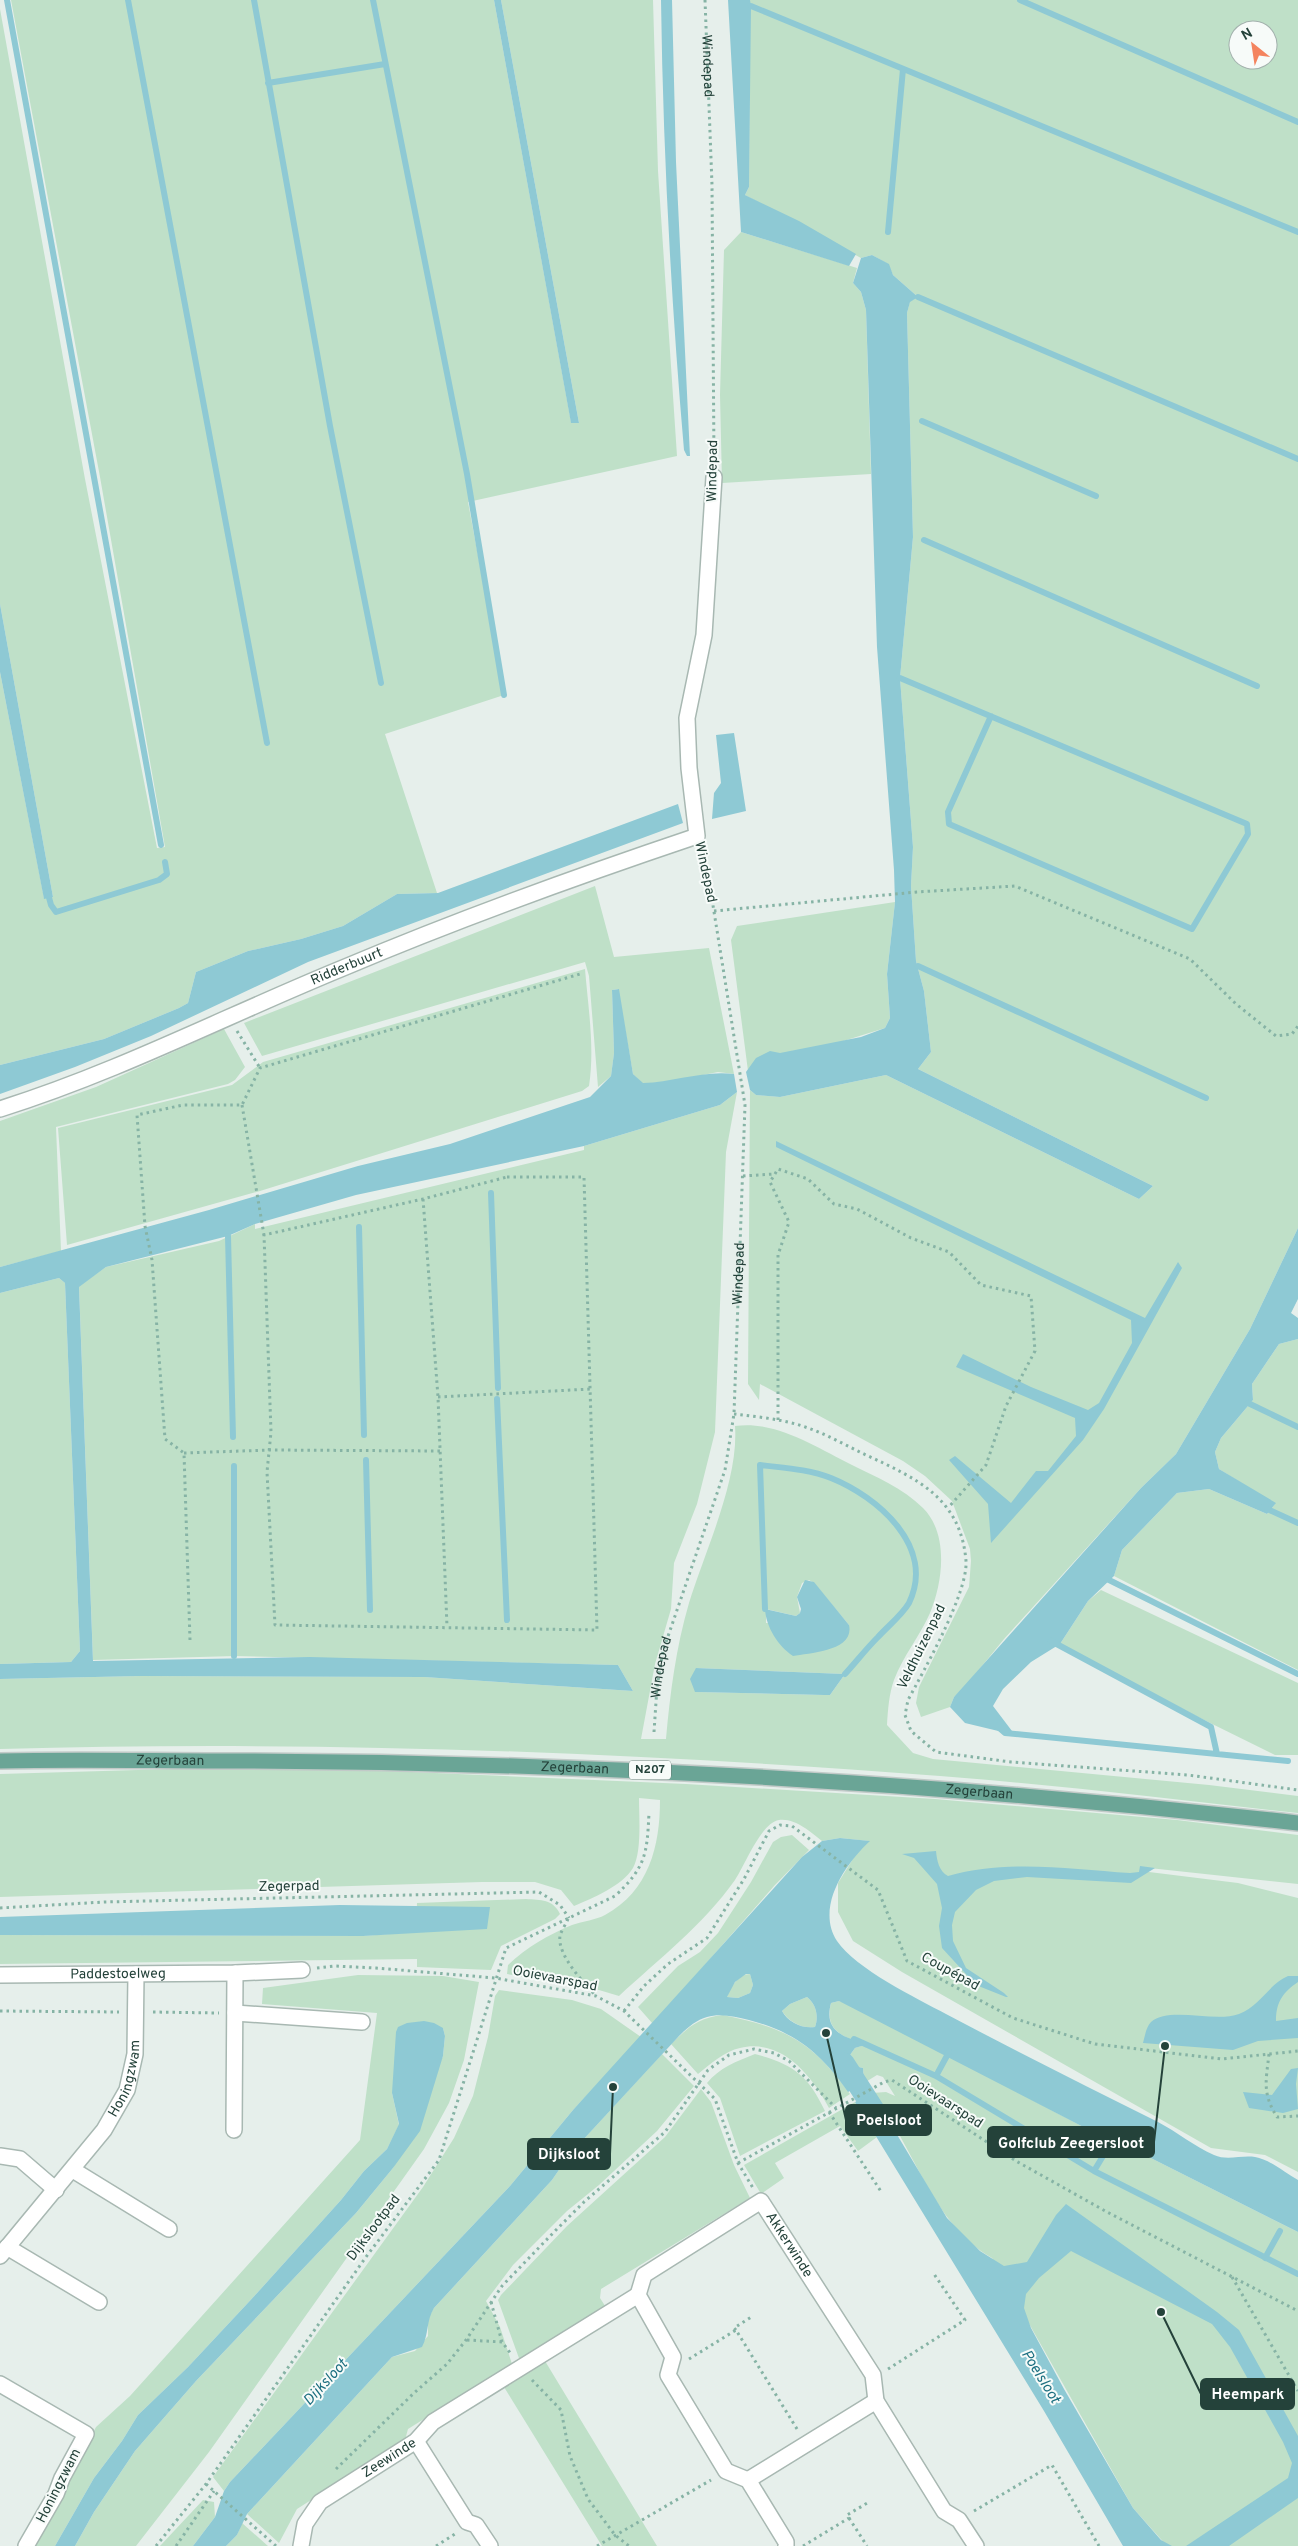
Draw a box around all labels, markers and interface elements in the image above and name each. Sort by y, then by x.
north arrow [1228,20,1278,70]
text: N [1239,25,1256,45]
street label: Windepad [698,34,717,98]
street label: Windepad [704,440,722,502]
street label: Windepad [690,840,720,904]
street label: Ridderbuurt [308,944,385,989]
street label: Windepad [729,1242,749,1305]
street label: Veldhuizenpad [894,1602,950,1692]
street label: Windepad [648,1634,676,1699]
street label: Zegerbaan [136,1752,204,1769]
street label: Zegerbaan [540,1758,609,1778]
road number: N207 [629,1760,671,1780]
street label: Zegerbaan [944,1781,1014,1804]
street label: Zegerpad [258,1878,320,1896]
street label: Coupépad [918,1949,982,1995]
street label: Ooievaarspad [511,1962,599,1996]
street label: Paddestoelweg [70,1965,166,1983]
street label: Honingzwam [105,2040,144,2120]
street label: Ooievaarspad [904,2071,986,2133]
callout: Poelsloot [846,2105,931,2135]
text: Poelsloot [856,2112,922,2131]
callout: Golfclub Zeegersloot [988,2127,1154,2157]
text: Golfclub Zeegersloot [998,2135,1144,2154]
callout: Dijksloot [528,2139,610,2169]
text: Dijksloot [538,2146,600,2165]
street label: Dijkslootpad [344,2192,404,2264]
street label: Akkerwinde [762,2209,816,2281]
water label: Poelsloot [1016,2347,1064,2408]
water label: Dijksloot [300,2355,353,2410]
callout: Heempark [1201,2379,1294,2409]
text: Heempark [1212,2386,1284,2405]
street label: Zeewinde [359,2434,420,2482]
street label: Honingzwam [33,2446,85,2526]

